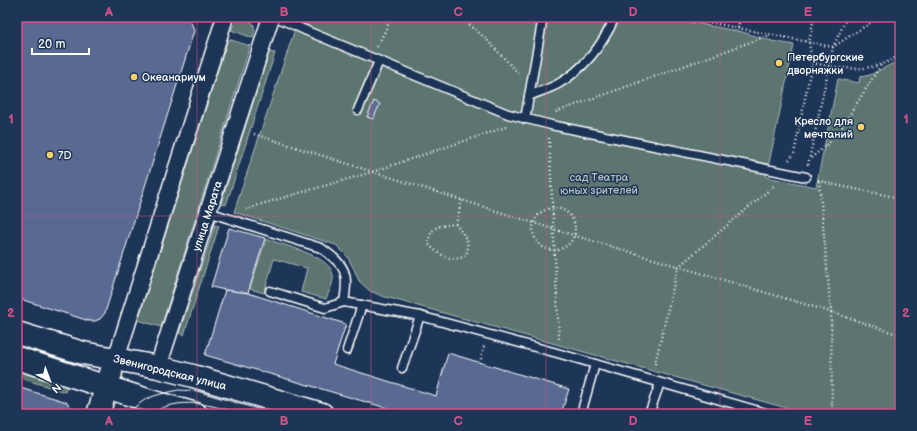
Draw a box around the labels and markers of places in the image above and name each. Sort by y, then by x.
place label: Петербургские дворняжки [787,51,864,77]
marker: Петербургские дворняжки [774,58,784,68]
place label: Океанариум [142,71,206,84]
marker: Океанариум [129,72,139,82]
place label: Кресло для мечтаний [794,115,853,141]
marker: Кресло для мечтаний [856,122,866,132]
place label: 7D [58,149,71,162]
marker: 7D [45,150,55,160]

